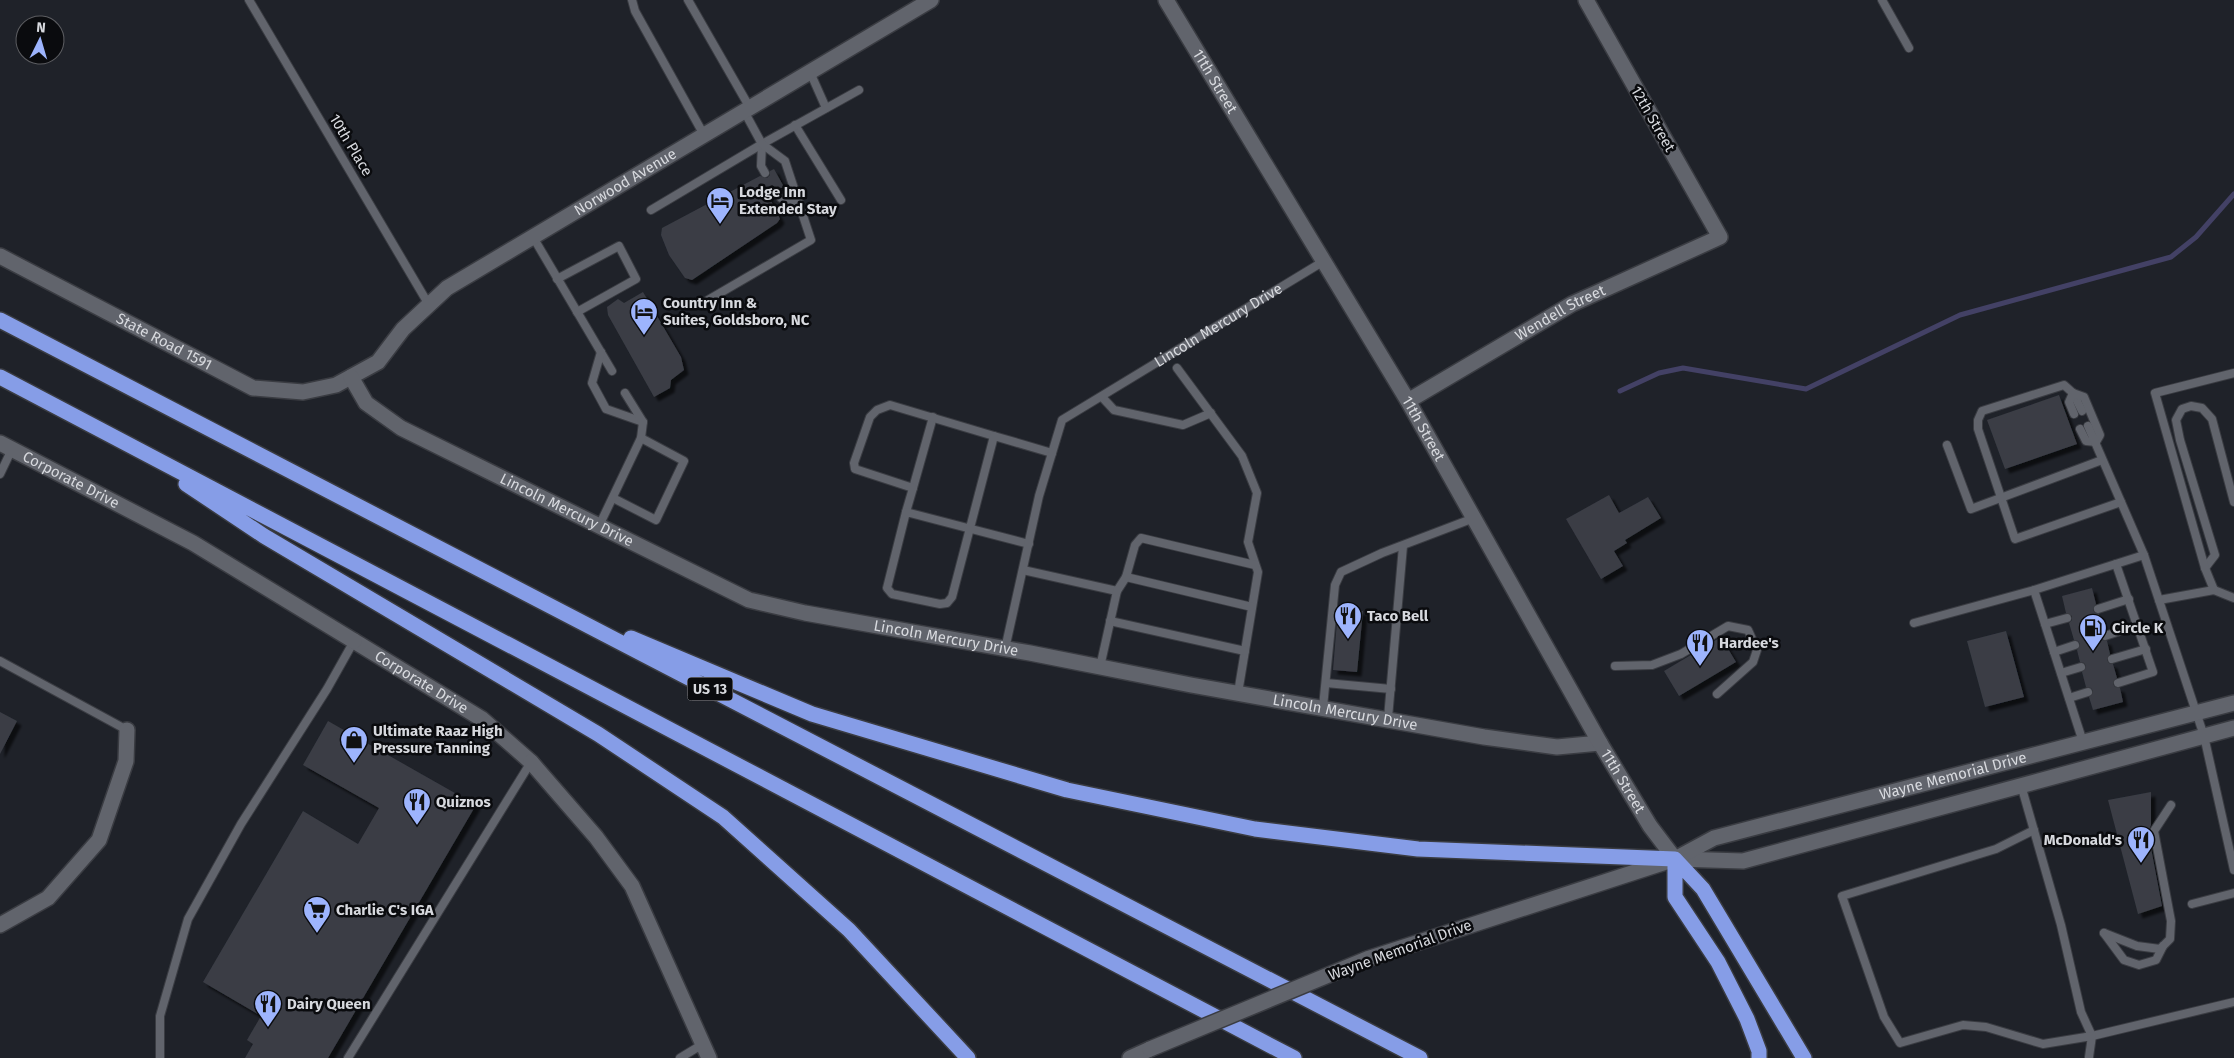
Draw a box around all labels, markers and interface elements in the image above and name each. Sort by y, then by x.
north arrow [15,15,65,65]
text: N [36,19,46,36]
street label: 11th Street [1189,46,1242,117]
street label: 12th Street [1627,83,1679,156]
street label: 10th Place [325,111,377,179]
street label: Norwood Avenue [571,145,680,219]
place label: Lodge Inn Extended Stay [739,183,837,218]
hotel icon: Lodge Inn Extended Stay [705,186,735,225]
street label: Lincoln Mercury Drive [1151,279,1286,371]
street label: Wendell Street [1512,281,1609,345]
place label: Country Inn & Suites, Goldsboro, NC [663,294,810,329]
hotel icon: Country Inn & Suites, Goldsboro, NC [629,297,659,336]
street label: State Road 1591 [113,309,215,374]
street label: 11th Street [1398,393,1449,465]
street label: Corporate Drive [20,447,122,512]
street label: Lincoln Mercury Drive [497,469,637,551]
restaurant icon: Taco Bell [1333,601,1363,640]
place label: Taco Bell [1367,607,1429,625]
fuel station icon: Circle K [2078,613,2108,652]
street label: Lincoln Mercury Drive [872,616,1020,660]
place label: Circle K [2112,619,2164,637]
restaurant icon: Hardee's [1685,628,1715,667]
place label: Hardee's [1719,634,1779,652]
street label: Corporate Drive [371,647,472,717]
road number: US 13 [688,678,732,701]
street label: Lincoln Mercury Drive [1271,691,1419,734]
place label: Ultimate Raaz High Pressure Tanning [373,722,503,757]
shop icon: Ultimate Raaz High Pressure Tanning [339,725,369,764]
street label: 11th Street [1597,746,1649,817]
street label: Wayne Memorial Drive [1877,748,2028,804]
restaurant icon: Quiznos [402,787,432,826]
place label: Quiznos [436,793,491,811]
restaurant icon: McDonald's [2126,825,2156,864]
place label: McDonald's [2044,831,2122,849]
supermarket icon: Charlie C's IGA [302,895,332,934]
place label: Charlie C's IGA [336,901,435,919]
street label: Wayne Memorial Drive [1326,916,1474,984]
restaurant icon: Dairy Queen [253,989,283,1028]
place label: Dairy Queen [287,995,371,1013]

